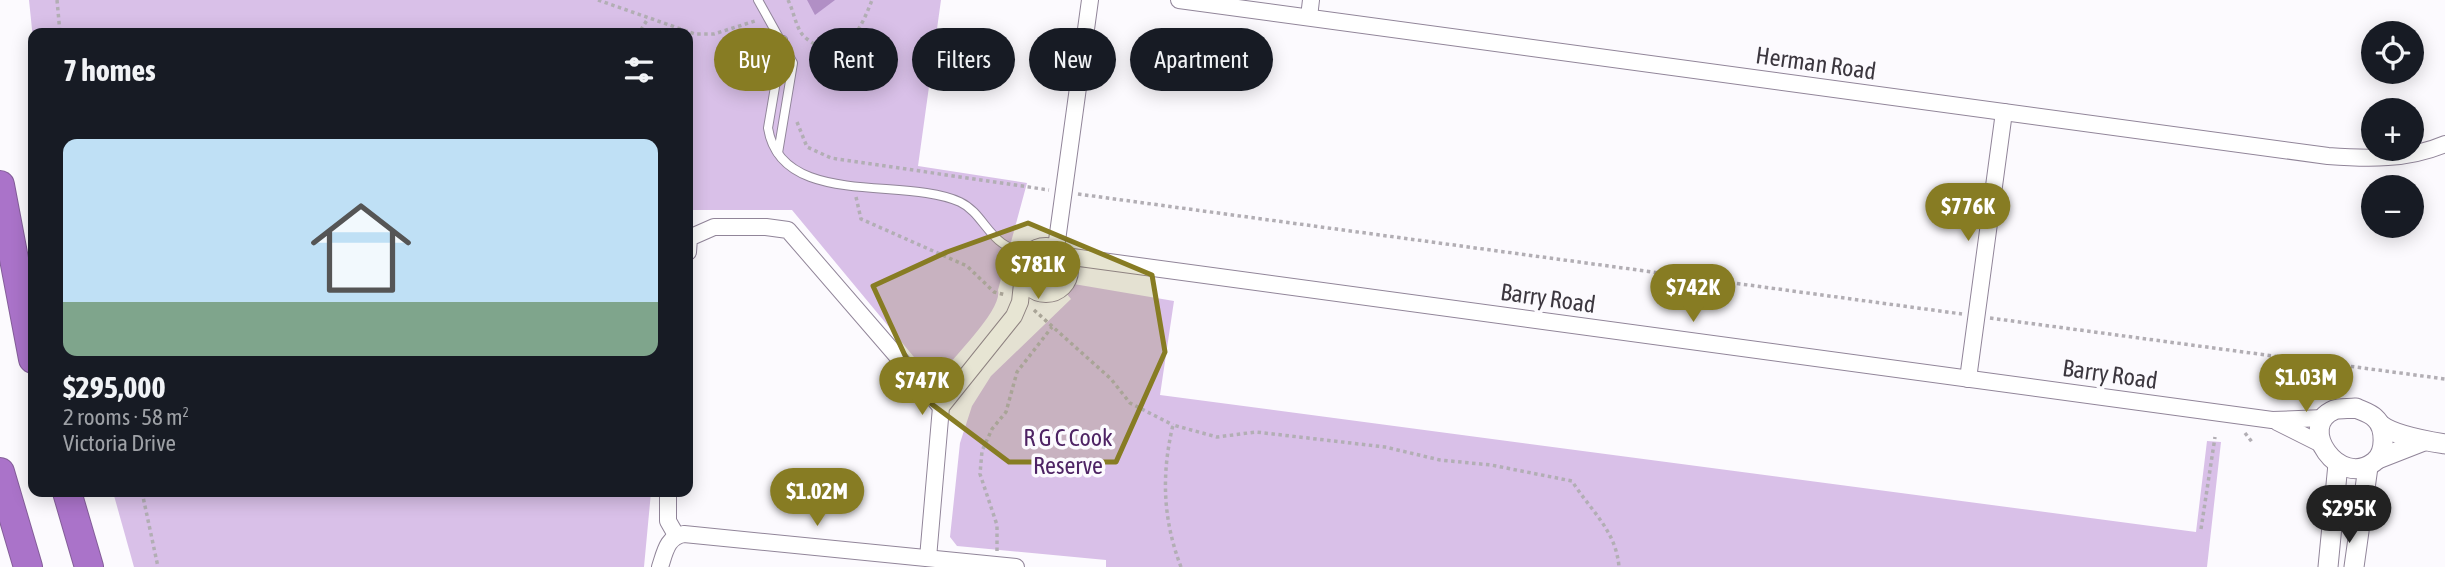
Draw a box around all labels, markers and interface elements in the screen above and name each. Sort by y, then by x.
map controls [2361,21,2424,238]
button: locate [2361,21,2424,84]
chip: Buy [714,28,795,91]
chip: Rent [809,28,898,91]
chip: Filters [912,28,1015,91]
chip: New [1029,28,1116,91]
chip: Apartment [1130,28,1273,91]
street label: Herman Road [1754,41,1878,85]
icon: filters [620,51,658,89]
text: 7 homes [63,53,156,87]
button: + [2361,98,2424,161]
button: − [2361,175,2424,238]
pin: $776K [1919,184,2017,243]
icon: home [298,185,424,311]
text: $776K [1941,193,1995,219]
pin: $781K [989,242,1087,301]
text: $781K [1011,251,1065,277]
pin: $742K [1644,264,1742,324]
text: $742K [1666,274,1720,300]
street label: Barry Road [1499,278,1597,318]
street label: Barry Road [2061,354,2159,394]
pin: $1.03M [2249,354,2363,414]
pin: $747K [873,358,971,417]
text: $1.03M [2275,364,2337,390]
text: $747K [895,367,949,393]
text: $295,000 [63,370,166,404]
text: 2 rooms · 58 m² [63,404,189,430]
park label: R G C Cook Reserve [1023,424,1113,479]
text: Victoria Drive [63,430,176,456]
pin: $1.02M [760,468,874,528]
text: $1.02M [786,478,848,504]
pin: $295K [2300,486,2398,545]
text: $295K [2322,495,2376,521]

